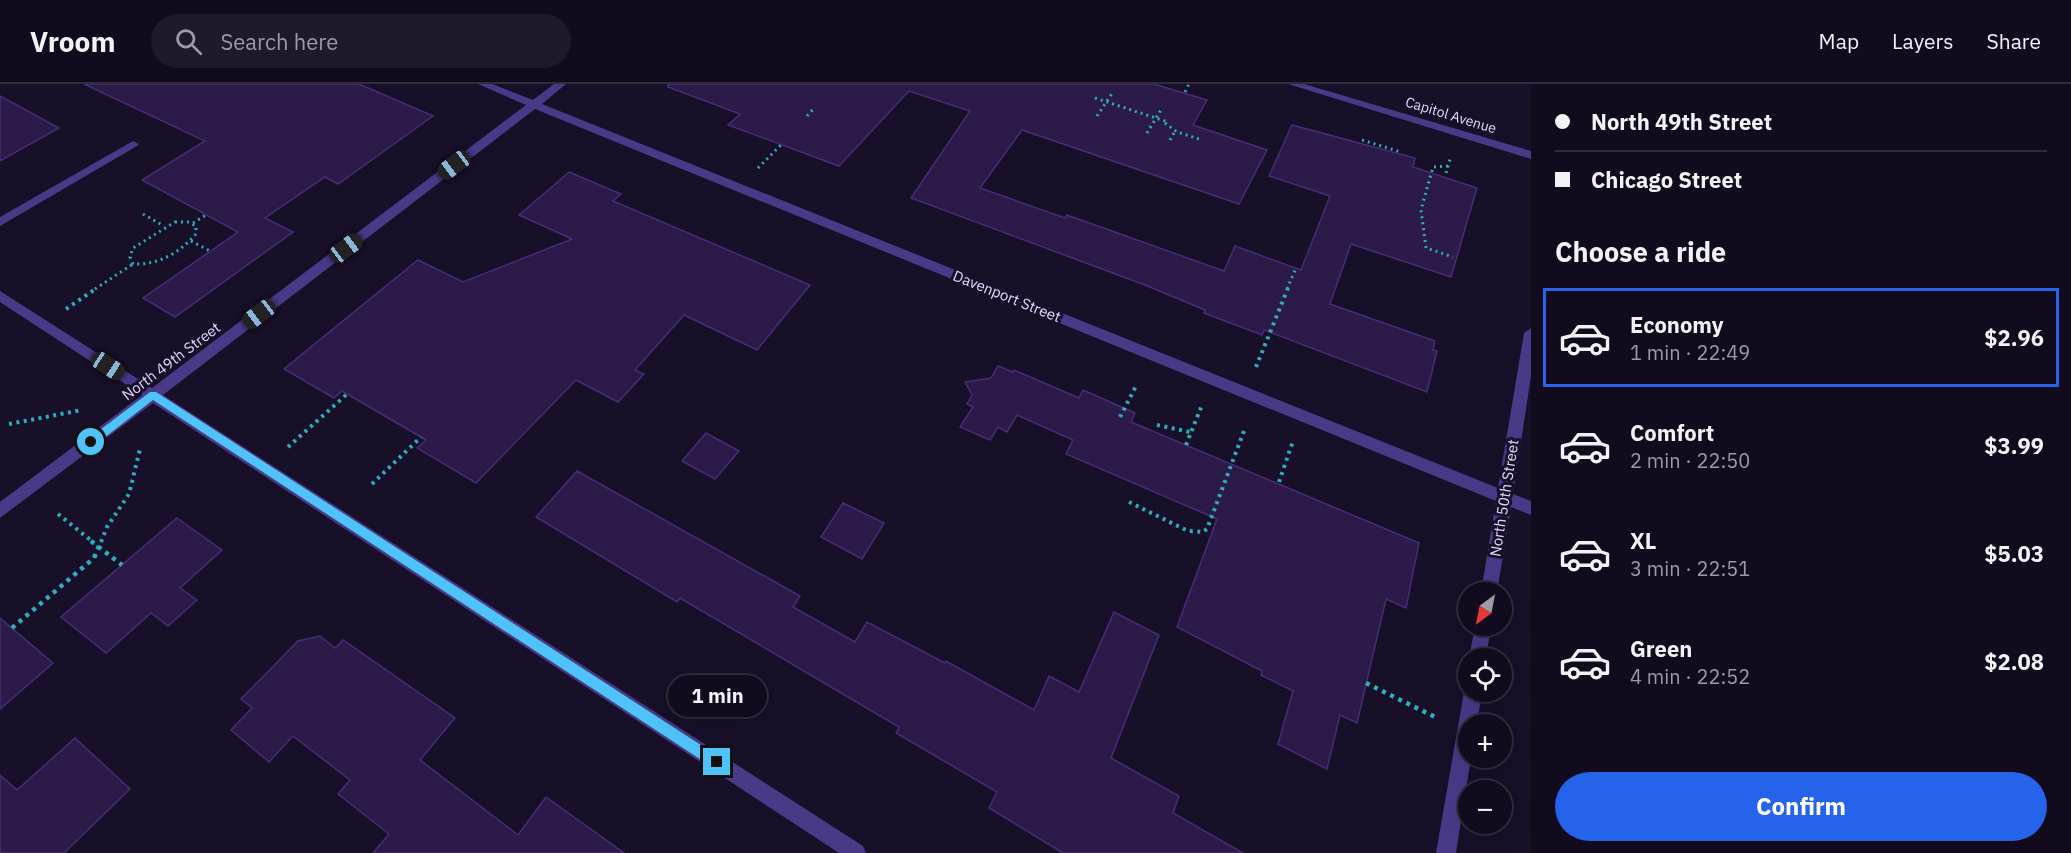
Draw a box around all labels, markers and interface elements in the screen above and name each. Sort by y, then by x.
search box [151,14,571,68]
text: Vroom [30,23,115,60]
icon: search [172,25,205,58]
text: Search here [220,27,338,56]
text: Map [1819,27,1859,55]
text: Layers [1892,27,1954,55]
text: Share [1987,27,2041,55]
street label: Capitol Avenue [1403,93,1499,137]
text: North 49th Street [1591,107,1772,136]
car [434,147,474,183]
text: Chicago Street [1591,165,1742,194]
car [326,230,366,266]
text: Choose a ride [1555,234,1726,269]
street label: Davenport Street [950,266,1064,326]
car [239,296,279,332]
text: Economy [1630,310,1724,339]
icon: car [1558,311,1612,365]
street label: North 49th Street [118,318,224,404]
text: $2.96 [1984,323,2044,352]
text: 1 min · 22:49 [1630,339,1750,366]
car [88,349,128,383]
text: Comfort [1630,418,1714,447]
icon: car [1558,419,1612,473]
route start [77,428,104,455]
text: $3.99 [1984,431,2044,460]
street label: North 50th Street [1485,438,1523,558]
text: 2 min · 22:50 [1630,447,1750,474]
text: XL [1630,526,1656,555]
icon: car [1558,527,1612,581]
text: $5.03 [1984,539,2044,568]
text: 3 min · 22:51 [1630,555,1750,582]
north arrow [1458,582,1512,636]
map controls [1458,582,1512,834]
text: Green [1630,634,1692,663]
icon: car [1558,635,1612,689]
text: $2.08 [1984,647,2044,676]
button: locate [1458,648,1512,702]
text: 4 min · 22:52 [1630,663,1750,690]
callout: 1 min [668,675,766,717]
text: 1 min [691,682,744,709]
button: + [1458,714,1512,768]
route end [703,748,730,775]
button: Confirm [1555,772,2047,841]
button: − [1458,780,1512,834]

